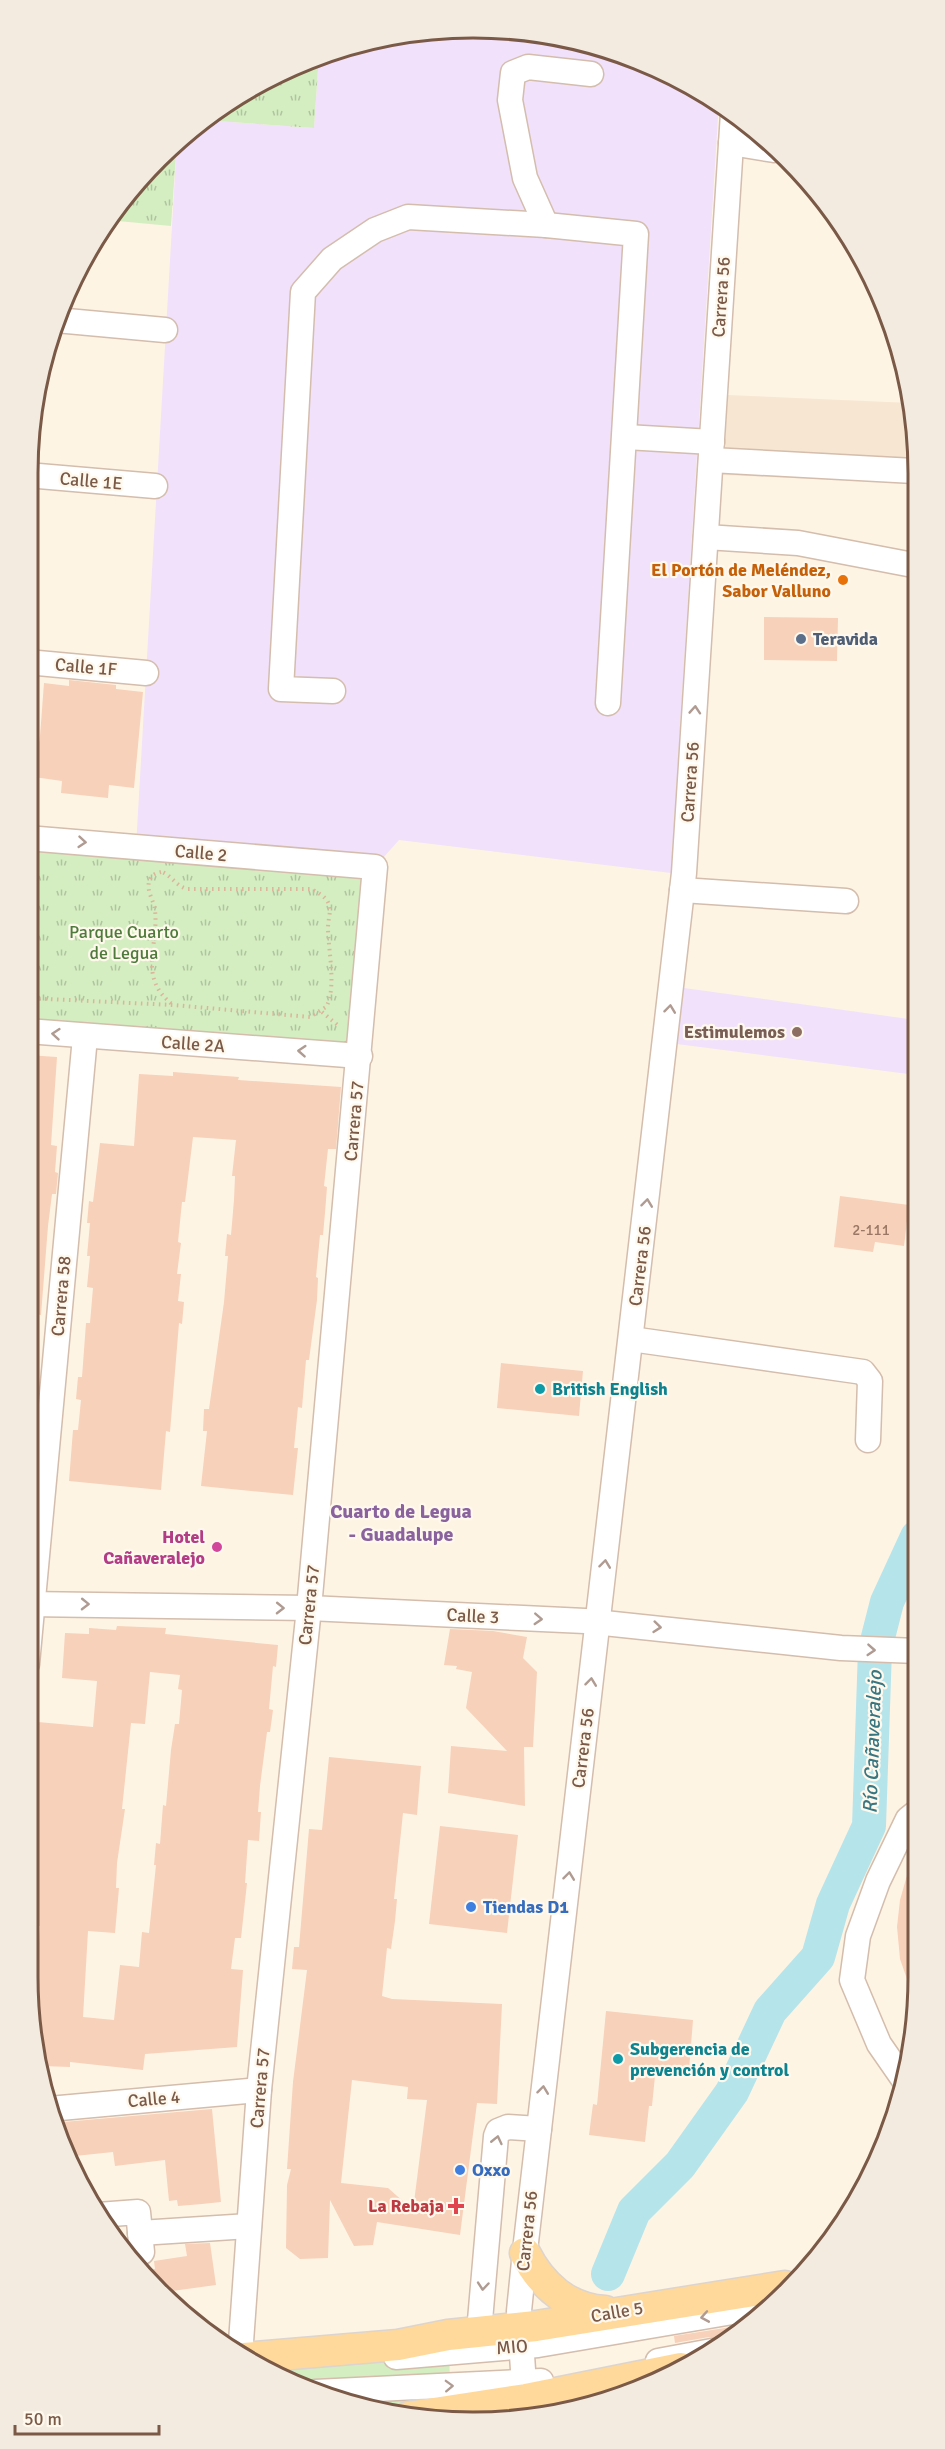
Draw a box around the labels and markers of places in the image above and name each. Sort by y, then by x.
place label: El Portón de Meléndez, Sabor Valluno [651,559,831,602]
marker: El Portón de Meléndez, Sabor Valluno [836,573,850,587]
place label: Teravida [813,628,878,650]
marker: Teravida [794,632,808,646]
place label: Estimulemos [684,1021,785,1043]
marker: Estimulemos [790,1025,804,1039]
place label: British English [552,1378,668,1400]
marker: British English [533,1382,547,1396]
place label: Hotel Cañaveralejo [103,1526,205,1569]
marker: Hotel Cañaveralejo [210,1540,224,1554]
place label: Tiendas D1 [483,1896,569,1918]
marker: Tiendas D1 [464,1900,478,1914]
place label: Subgerencia de prevención y control [630,2038,789,2081]
marker: Subgerencia de prevención y control [611,2052,625,2066]
place label: Oxxo [472,2159,510,2181]
marker: Oxxo [453,2163,467,2177]
place label: La Rebaja [368,2195,444,2217]
marker: La Rebaja [449,2199,463,2213]

